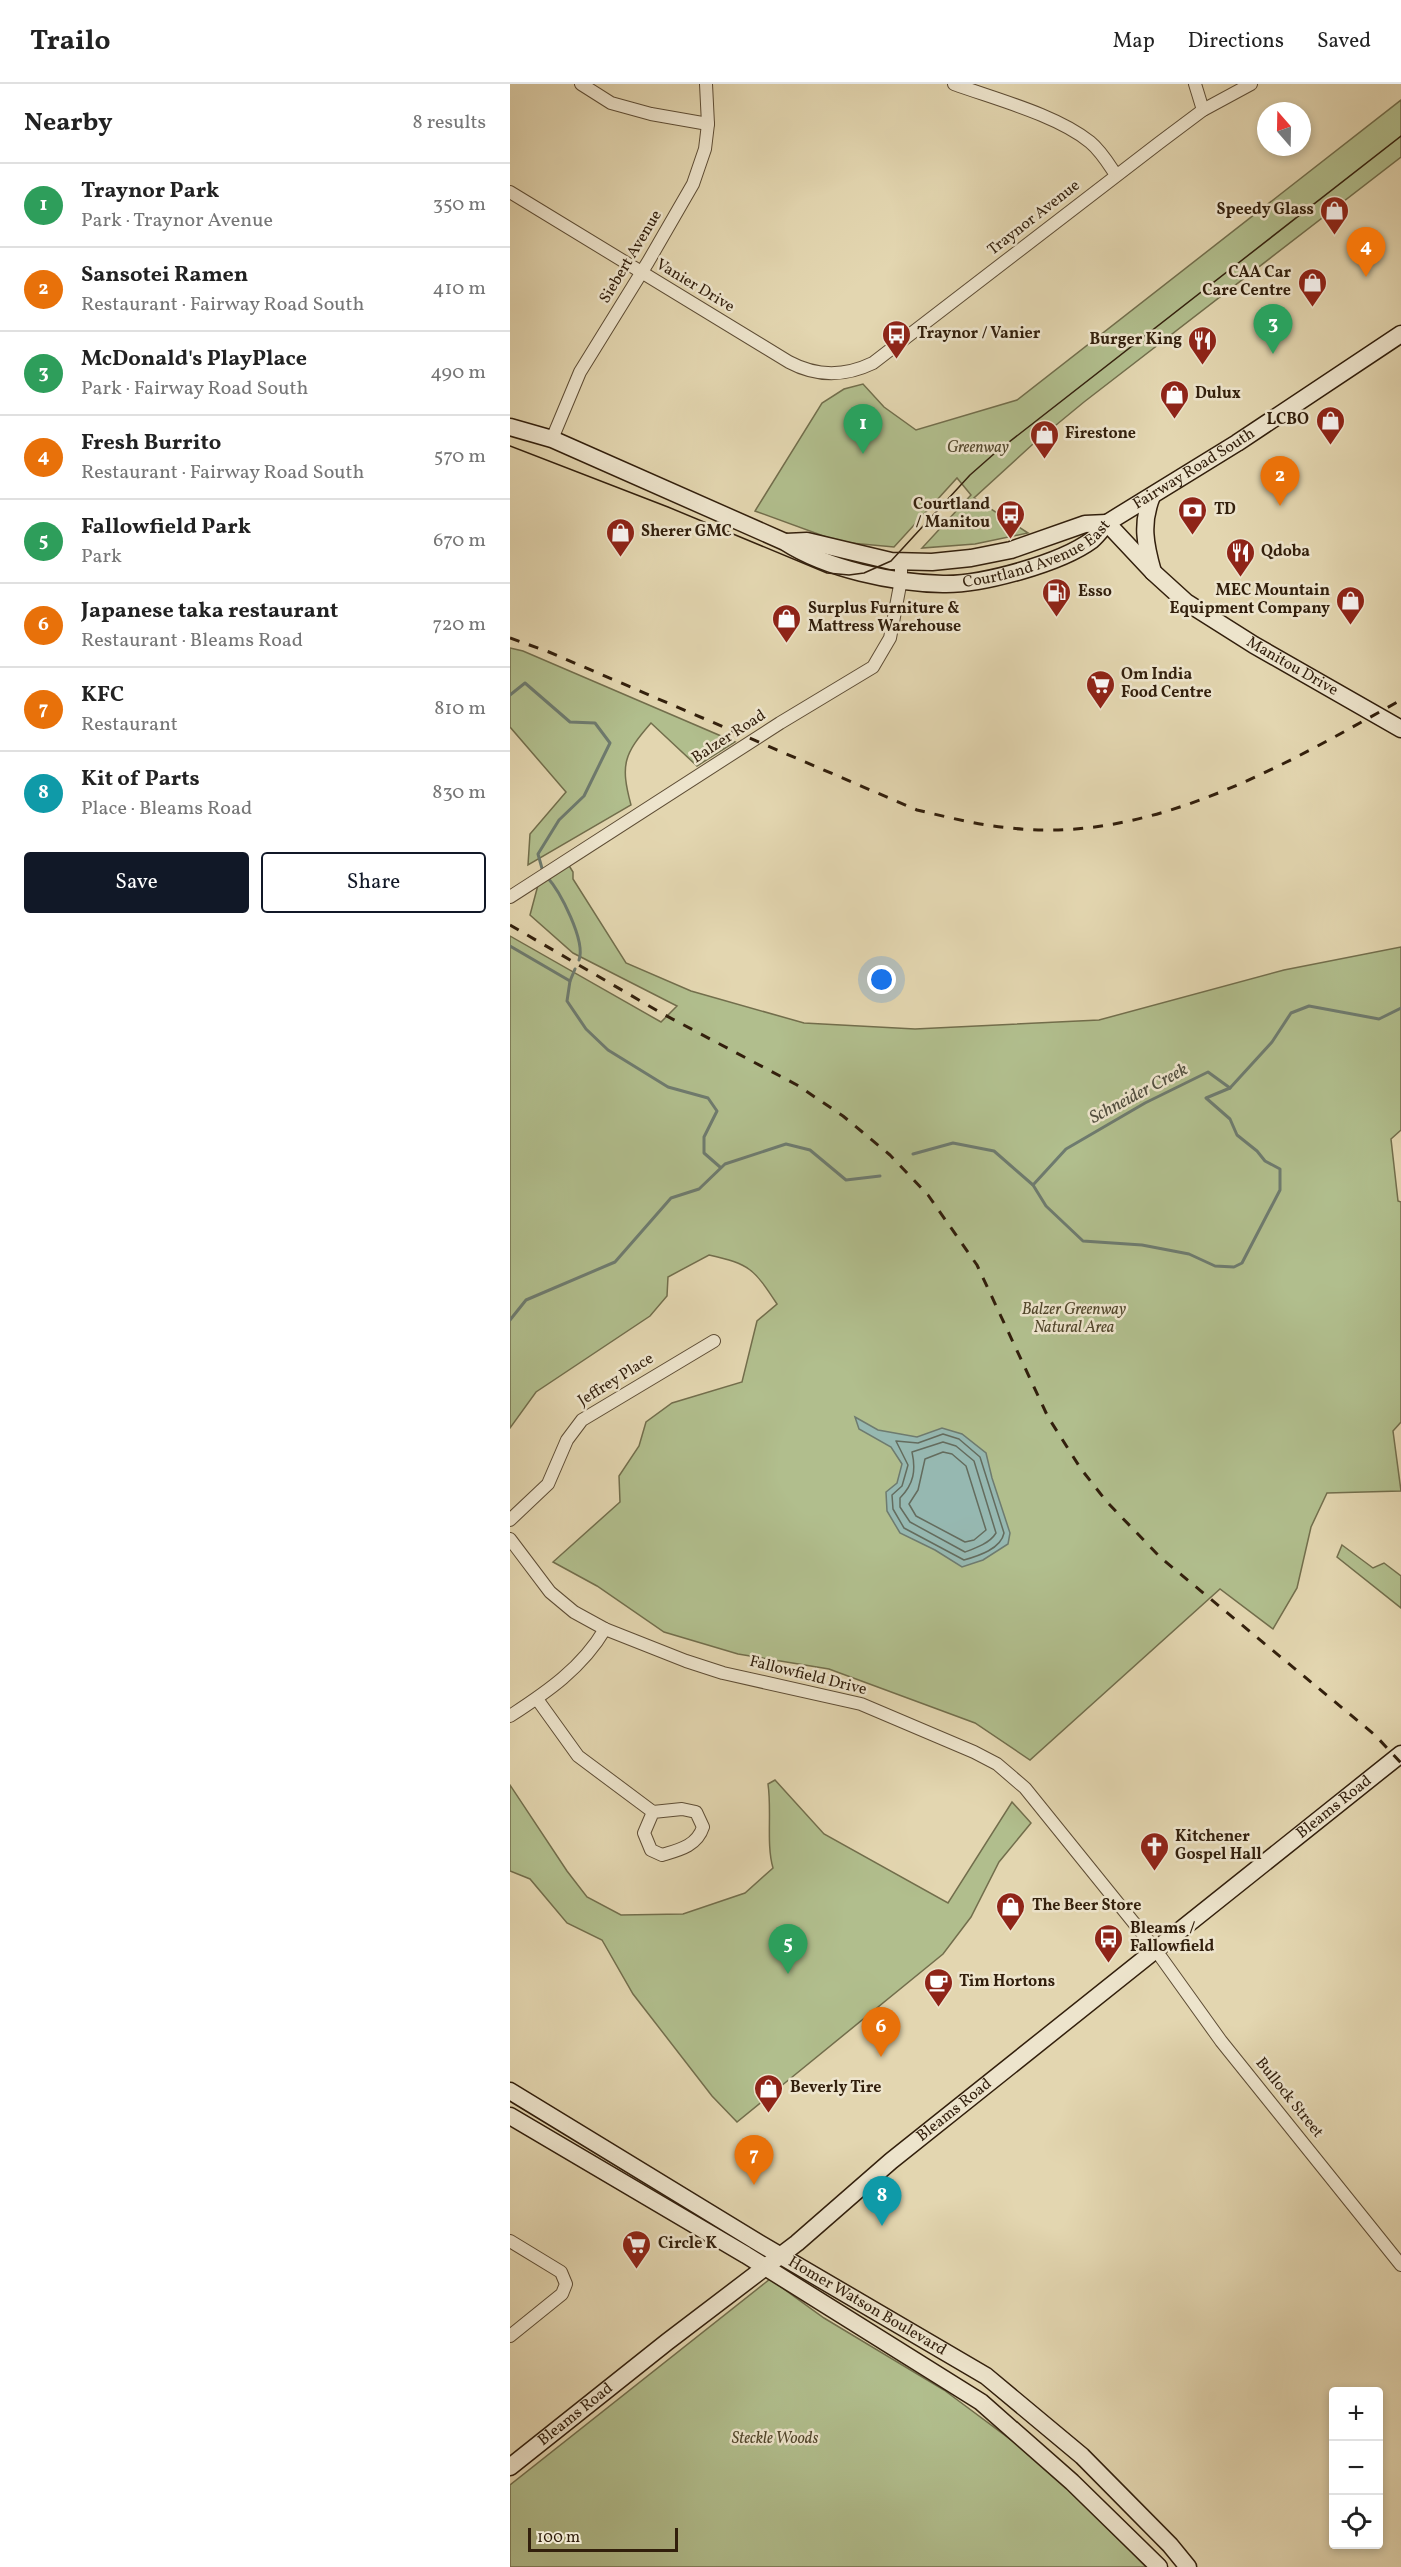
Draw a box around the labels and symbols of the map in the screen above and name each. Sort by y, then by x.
north arrow [1257,102,1311,156]
street label: Traynor Avenue [983,175,1085,261]
shop icon: Speedy Glass [1319,194,1351,236]
place label: Speedy Glass [1217,199,1314,221]
street label: Siebert Avenue [594,206,668,308]
pin: 4 [1346,228,1386,277]
street label: Vanier Drive [651,254,739,318]
place label: CAA Car Care Centre [1202,262,1291,302]
shop icon: CAA Car Care Centre [1296,266,1328,308]
pin: 3 [1254,304,1293,354]
bus stop icon: Traynor / Vanier [880,318,912,360]
place label: Traynor / Vanier [917,323,1041,345]
restaurant icon: Burger King [1187,324,1219,366]
place label: Burger King [1090,329,1182,351]
shop icon: Dulux [1158,378,1190,420]
place label: Dulux [1195,383,1241,405]
pin: 1 [844,404,882,454]
shop icon: LCBO [1314,404,1346,446]
place label: LCBO [1266,409,1309,431]
shop icon: Firestone [1028,418,1060,460]
place label: Firestone [1065,423,1136,445]
street label: Fairway Road South [1129,423,1260,515]
park label: Greenway [947,437,1009,459]
pin: 2 [1260,456,1300,506]
place label: Courtland / Manitou [913,494,990,534]
bank icon: TD [1177,494,1209,536]
bus stop icon: Courtland / Manitou [995,498,1027,540]
place label: TD [1214,499,1236,521]
street label: Courtland Avenue East [961,515,1116,594]
shop icon: Sherer GMC [604,516,636,558]
place label: Sherer GMC [641,521,732,543]
restaurant icon: Qdoba [1224,536,1256,578]
place label: Qdoba [1261,541,1310,563]
fuel station icon: Esso [1041,576,1073,618]
place label: MEC Mountain Equipment Company [1170,580,1330,620]
place label: Esso [1078,581,1112,603]
shop icon: MEC Mountain Equipment Company [1335,584,1367,626]
place label: Surplus Furniture & Mattress Warehouse [808,598,961,638]
shop icon: Surplus Furniture & Mattress Warehouse [771,602,803,644]
street label: Manitou Drive [1242,632,1342,702]
place label: Om India Food Centre [1121,664,1212,704]
supermarket icon: Om India Food Centre [1084,668,1116,710]
street label: Balzer Road [688,705,770,769]
your location [867,965,896,994]
water label: Schneider Creek [1085,1058,1193,1130]
park label: Balzer Greenway Natural Area [1022,1299,1126,1339]
street label: Jeffrey Place [574,1348,658,1412]
street label: Fallowfield Drive [747,1651,869,1701]
street label: Bleams Road [1292,1770,1377,1844]
place label: Kitchener Gospel Hall [1175,1826,1262,1866]
church icon: Kitchener Gospel Hall [1138,1830,1170,1872]
shop icon: The Beer Store [995,1890,1027,1932]
place label: The Beer Store [1032,1895,1141,1917]
place label: Bleams / Fallowfield [1130,1918,1214,1958]
bus stop icon: Bleams / Fallowfield [1093,1922,1125,1964]
pin: 5 [768,1924,808,1974]
cafe icon: Tim Hortons [922,1966,954,2008]
place label: Tim Hortons [959,1971,1055,1993]
pin: 6 [862,2008,901,2057]
street label: Bullock Street [1250,2053,1329,2143]
shop icon: Beverly Tire [753,2072,785,2114]
street label: Bleams Road [912,2073,997,2147]
place label: Beverly Tire [790,2077,881,2099]
pin: 7 [734,2136,774,2185]
pin: 8 [862,2176,902,2226]
supermarket icon: Circle K [621,2228,653,2270]
place label: Circle K [658,2233,718,2255]
street label: Homer Watson Boulevard [784,2251,950,2361]
street label: Bleams Road [533,2378,618,2452]
park label: Steckle Woods [732,2428,818,2450]
scale bar [528,2525,678,2552]

